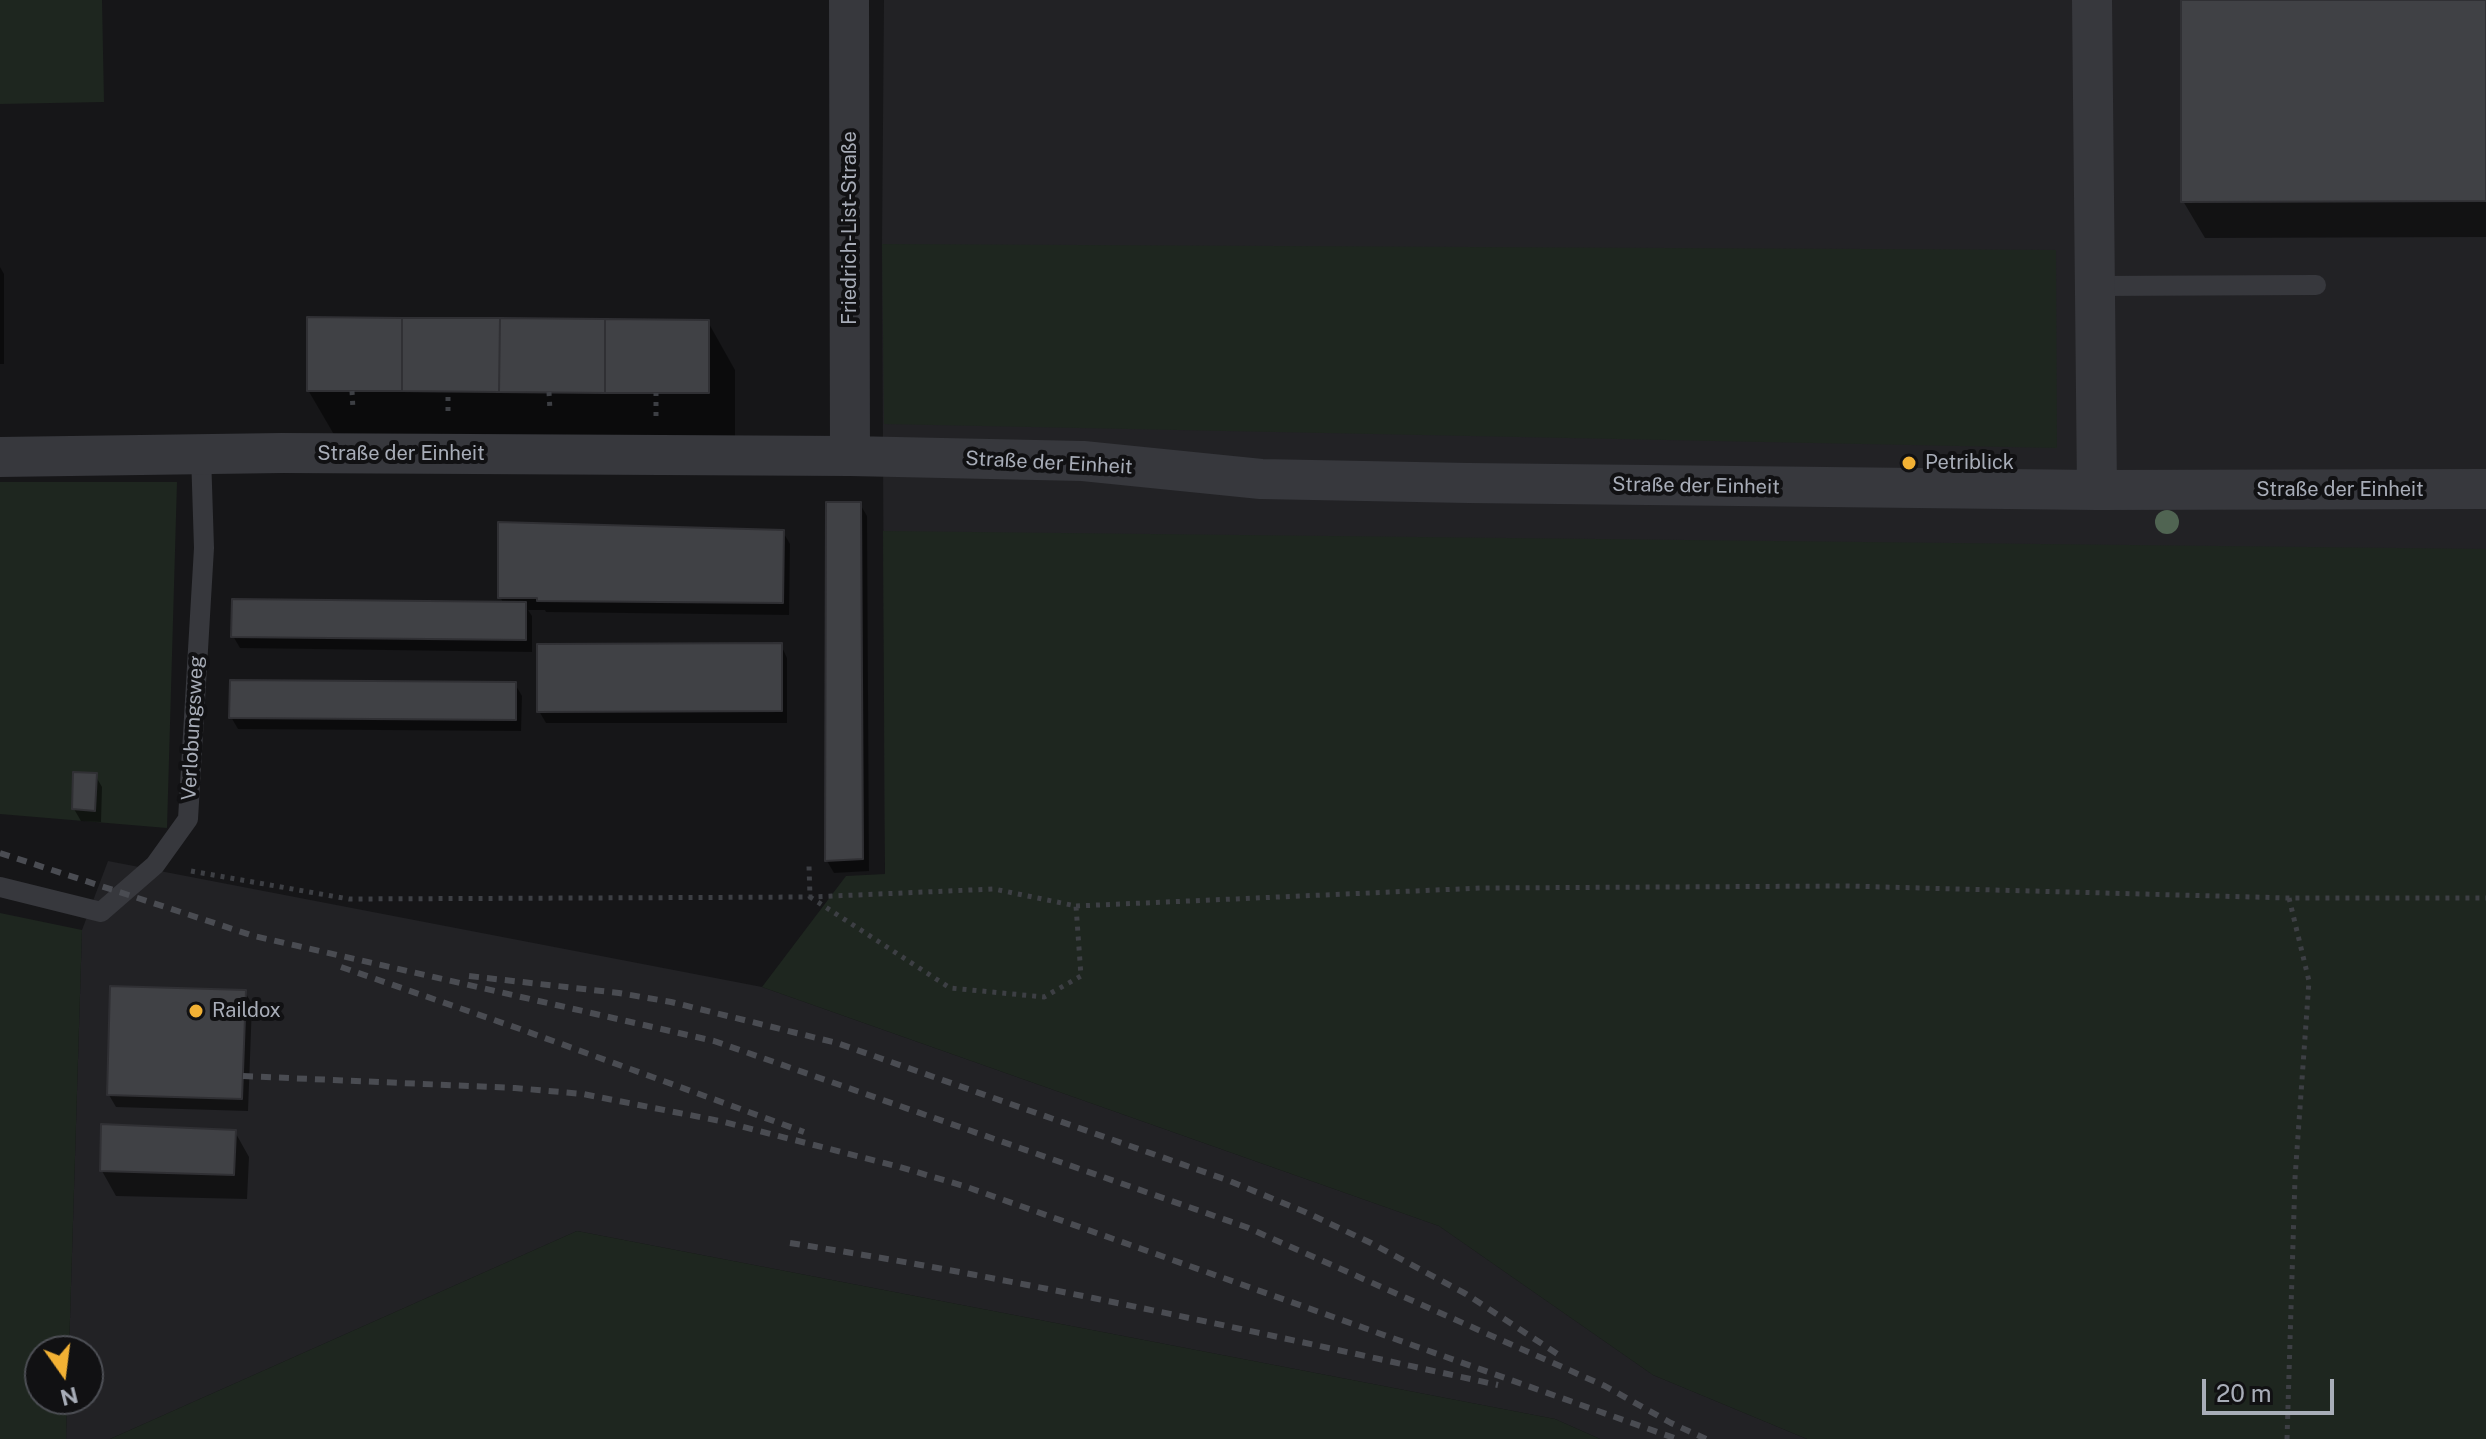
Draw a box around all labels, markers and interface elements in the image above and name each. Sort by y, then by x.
street label: Friedrich-List-Straße [838,131,862,325]
street label: Straße der Einheit [317,442,485,466]
street label: Straße der Einheit [965,447,1133,479]
place label: Petriblick [1925,451,2014,475]
marker: Petriblick [1900,454,1918,472]
street label: Straße der Einheit [1612,473,1780,499]
street label: Straße der Einheit [2256,478,2424,502]
street label: Verlobungsweg [177,655,209,801]
place label: Raildox [212,999,281,1023]
marker: Raildox [187,1002,205,1020]
north arrow [24,1335,104,1415]
scale bar [2206,1363,2338,1413]
text: 20 m [2216,1379,2272,1407]
text: N [58,1382,81,1411]

